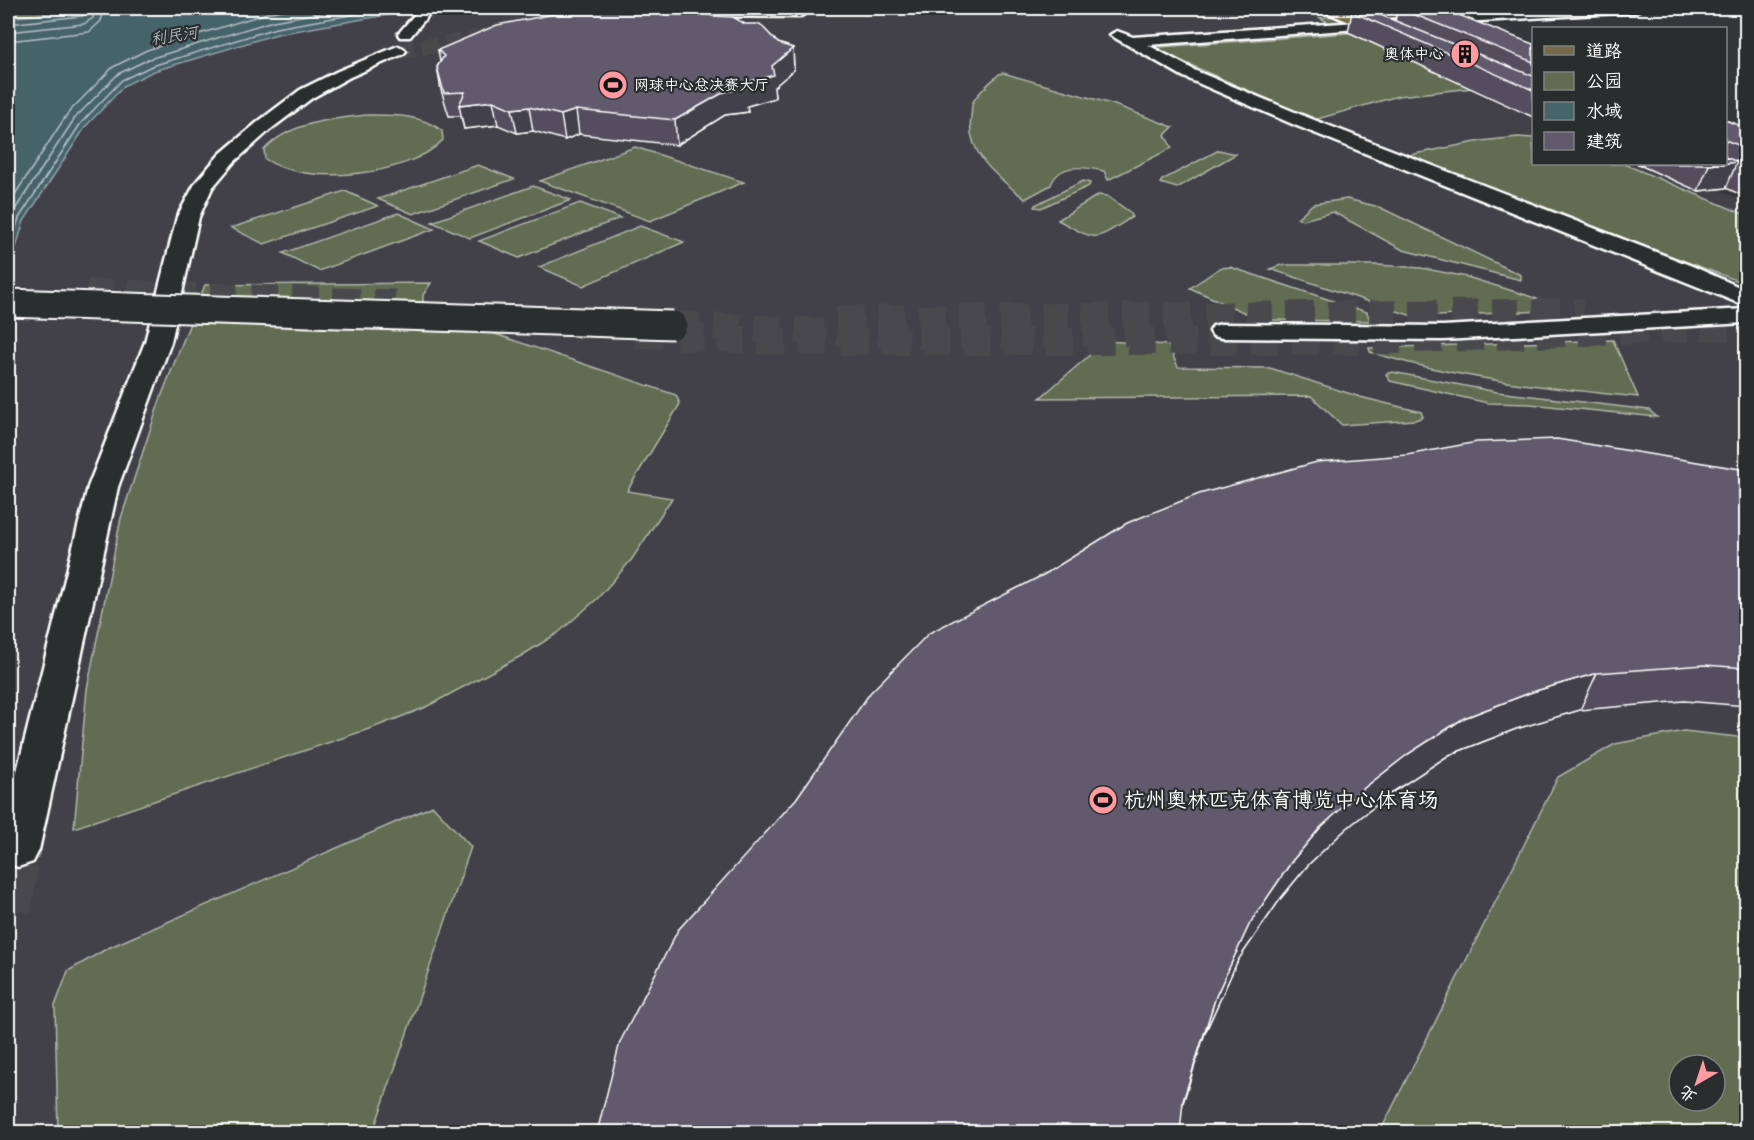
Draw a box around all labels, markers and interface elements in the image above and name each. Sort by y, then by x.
water label: 利民河 [149,21,202,49]
legend [1532,27,1727,165]
building icon: 奥体中心 [1449,38,1481,70]
text: 道路 [1586,39,1622,62]
place label: 奥体中心 [1384,44,1444,63]
sports icon: 网球中心总决赛大厅 [597,69,629,101]
text: 公园 [1586,69,1622,92]
place label: 网球中心总决赛大厅 [634,75,769,94]
text: 水域 [1586,99,1622,122]
text: 建筑 [1586,129,1622,152]
sports icon: 杭州奥林匹克体育博览中心体育场 [1087,784,1119,816]
place label: 杭州奥林匹克体育博览中心体育场 [1124,786,1439,813]
north arrow [1667,1053,1727,1113]
text: 北 [1675,1082,1700,1107]

